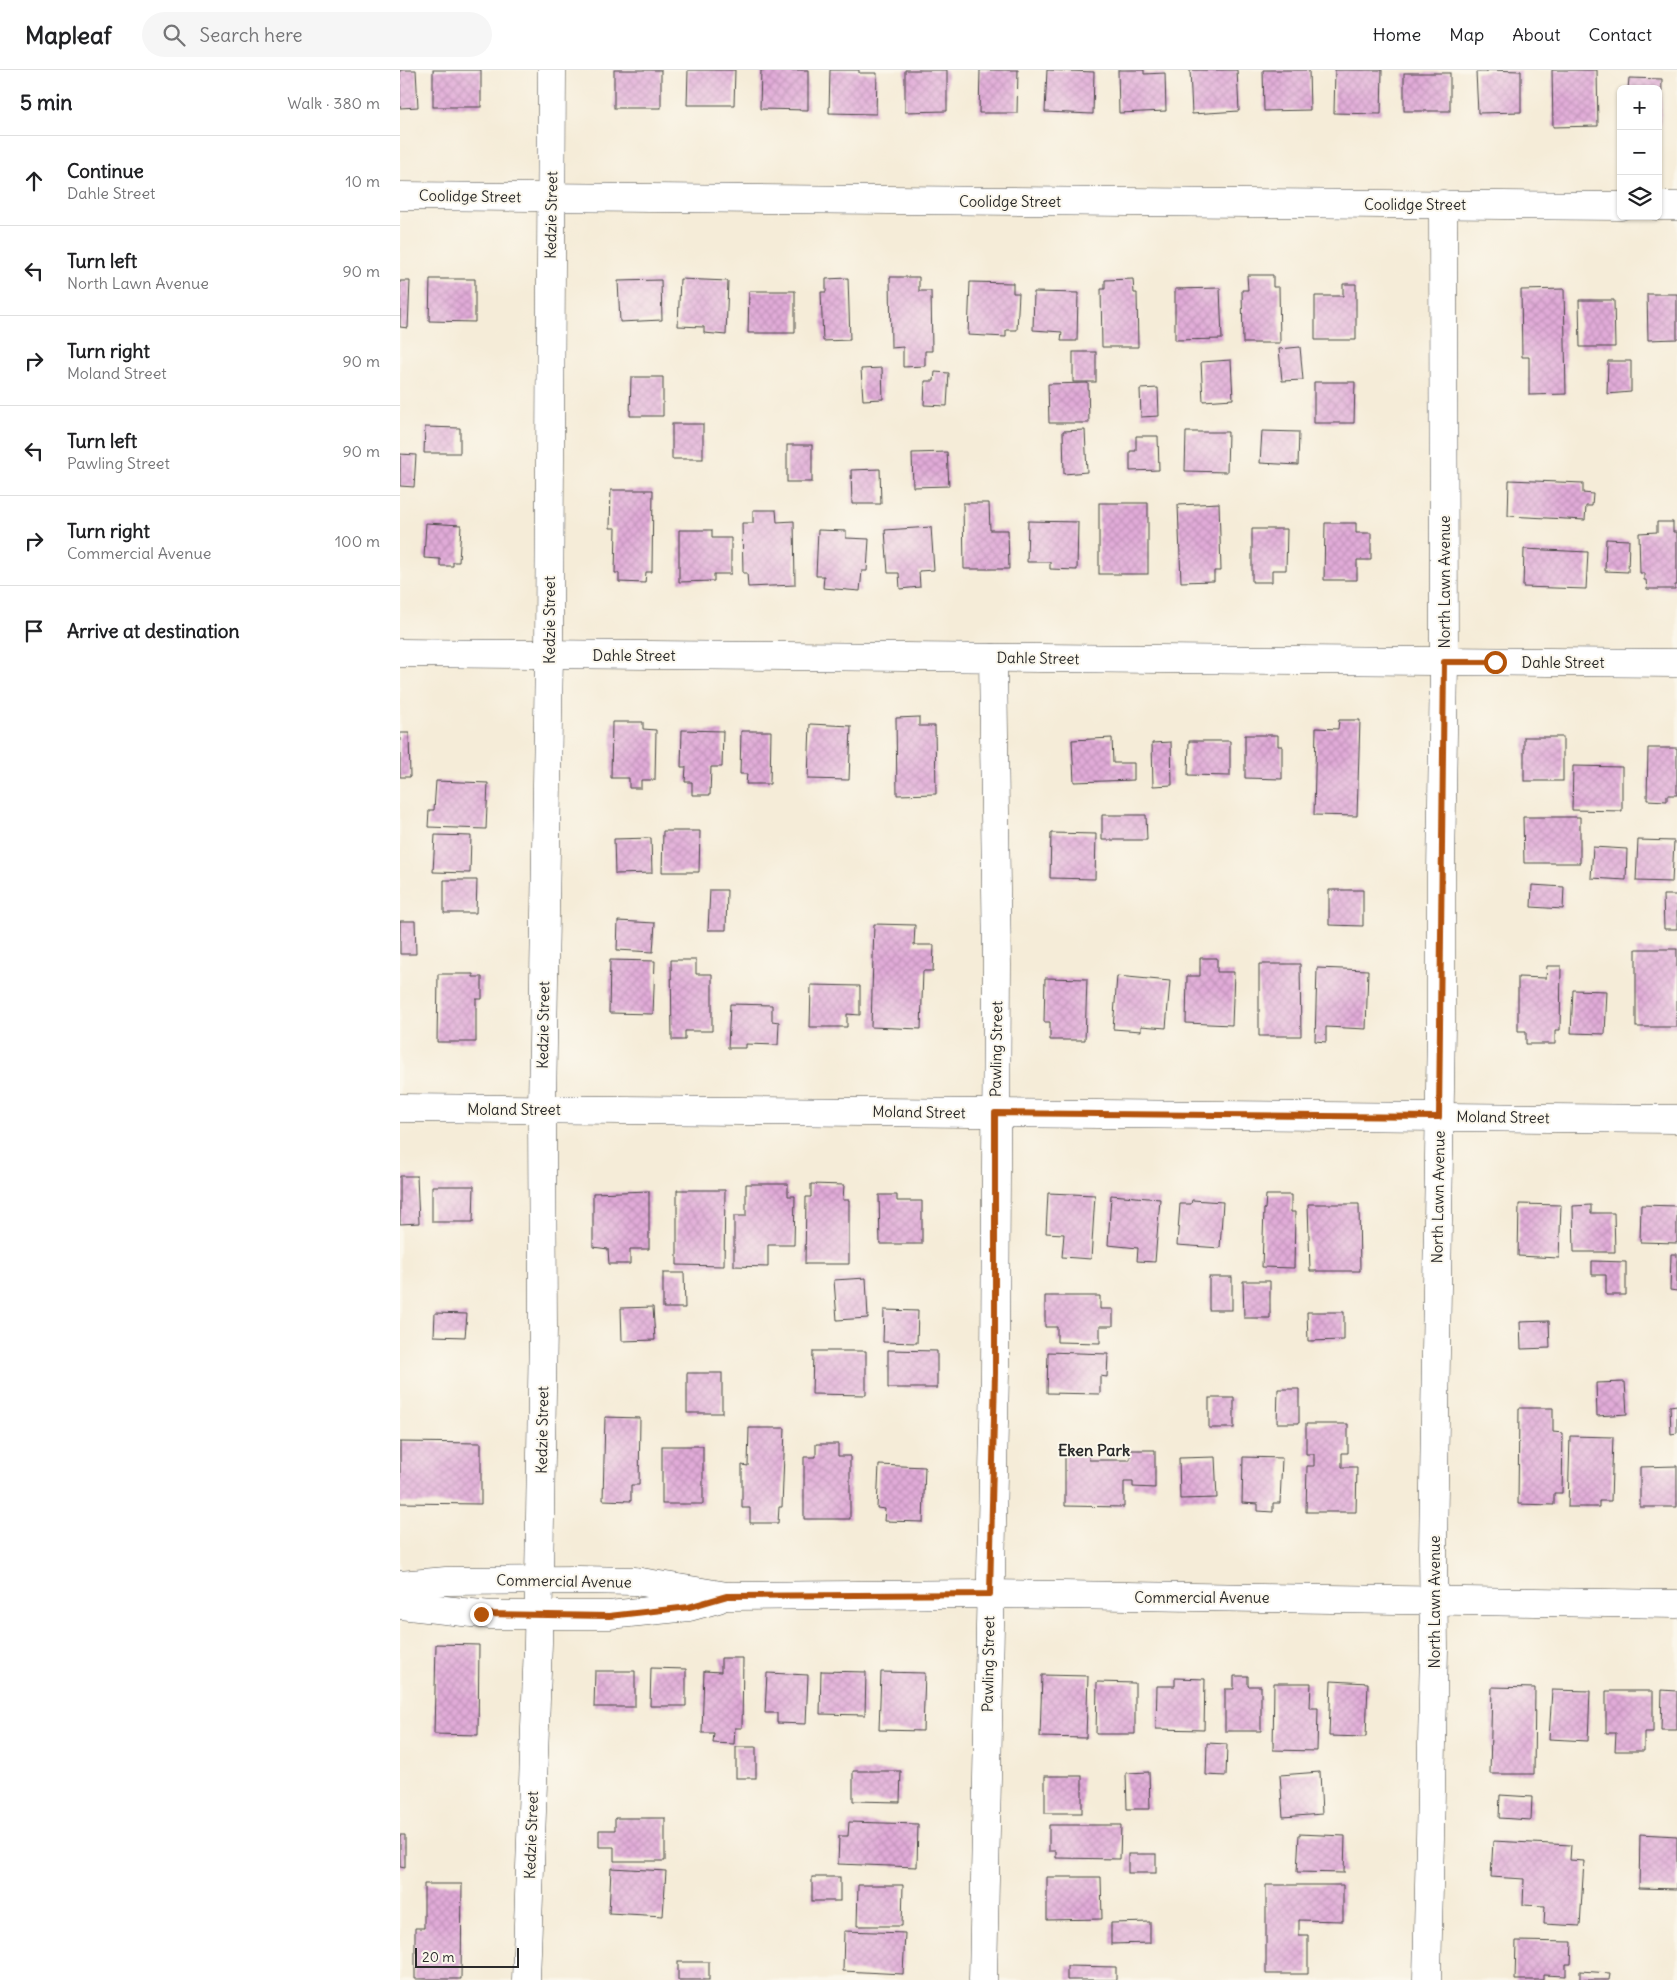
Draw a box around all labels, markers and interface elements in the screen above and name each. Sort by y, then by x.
search box [142,12,492,57]
text: Mapleaf [25,20,112,50]
icon: search [160,21,188,49]
text: Search here [200,23,303,47]
text: Home [1373,23,1421,46]
text: Map [1449,23,1484,46]
text: About [1512,23,1560,46]
text: Contact [1588,23,1652,46]
map controls [1617,85,1662,220]
button: + [1617,85,1662,130]
text: 5 min [20,89,72,116]
text: Walk · 380 m [287,93,380,113]
button: − [1617,130,1662,175]
text: Continue [67,159,144,183]
icon: ahead [20,167,48,195]
text: 10 m [345,171,380,191]
street label: Kedzie Street [541,171,561,259]
button: layers [1617,175,1662,220]
text: Dahle Street [67,183,155,203]
street label: Coolidge Street [419,186,521,206]
street label: Coolidge Street [959,192,1061,211]
street label: Coolidge Street [1364,195,1466,214]
text: Turn left [67,249,137,273]
icon: left [20,257,48,285]
text: 90 m [342,261,380,281]
text: North Lawn Avenue [67,273,209,293]
text: Turn right [67,339,150,363]
icon: right [20,347,48,375]
text: 90 m [342,351,380,371]
text: Moland Street [67,363,167,383]
text: Turn left [67,429,137,453]
icon: left [20,437,48,465]
text: 90 m [342,441,380,461]
text: Pawling Street [67,453,170,473]
street label: North Lawn Avenue [1435,515,1454,649]
text: Turn right [67,519,150,543]
icon: right [20,527,48,555]
text: 100 m [335,531,380,551]
text: Commercial Avenue [67,543,211,563]
street label: Kedzie Street [540,576,559,664]
icon: arrive [20,617,48,645]
text: Arrive at destination [67,619,240,643]
street label: Dahle Street [593,646,675,665]
street label: Dahle Street [996,648,1080,668]
route start [1484,651,1507,674]
street label: Dahle Street [1522,653,1604,672]
street label: Kedzie Street [533,981,553,1069]
street label: Pawling Street [986,1001,1006,1097]
street label: Moland Street [467,1100,561,1119]
street label: Moland Street [872,1102,966,1122]
street label: Moland Street [1456,1107,1550,1127]
street label: North Lawn Avenue [1427,1130,1449,1264]
street label: Kedzie Street [532,1386,552,1474]
district label: Eken Park [1058,1440,1130,1460]
street label: North Lawn Avenue [1425,1535,1444,1669]
street label: Commercial Avenue [496,1570,632,1592]
street label: Commercial Avenue [1134,1588,1270,1607]
route end [470,1603,493,1626]
street label: Pawling Street [978,1616,998,1712]
street label: Kedzie Street [520,1791,542,1879]
scale bar [415,1945,519,1968]
text: 20 m [422,1948,455,1966]

